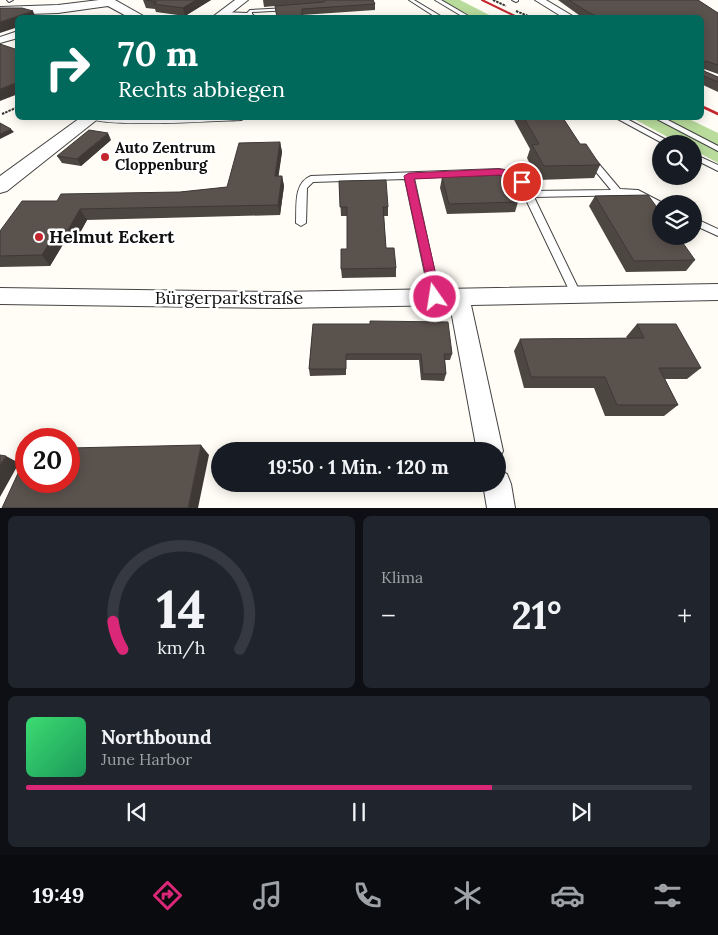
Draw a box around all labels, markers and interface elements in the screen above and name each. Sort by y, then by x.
text: 70 m [118,31,198,76]
icon: right [35,35,100,100]
text: Rechts abbiegen [118,75,285,103]
map controls [652,135,702,245]
button: search [652,135,702,185]
place label: Auto Zentrum Cloppenburg [115,138,216,174]
marker: Auto Zentrum Cloppenburg [99,151,111,163]
pin [501,161,543,203]
icon: arrive [508,168,536,196]
button: layers [652,195,702,245]
place label: Helmut Eckert [49,225,175,248]
marker: Helmut Eckert [33,231,45,243]
position arrow [408,270,460,322]
street label: Bürgerparkstraße [155,286,304,309]
speed limit sign: 20 [15,428,80,493]
text: 19:50 · 1 Min. · 120 m [268,455,449,479]
text: Klima [381,567,423,587]
text: 14 [157,576,206,642]
text: 21° [511,591,562,639]
text: − [381,598,396,634]
text: + [677,598,692,634]
text: km/h [157,636,206,659]
text: Northbound [101,725,212,749]
text: June Harbor [101,749,192,769]
icon: previous [123,798,151,826]
icon: pause [345,798,373,826]
icon: next [567,798,595,826]
icon: directions [150,878,185,913]
icon: music [250,878,285,913]
icon: phone [350,878,385,913]
icon: climate [450,878,485,913]
icon: car [550,878,585,913]
icon: filters [650,878,685,913]
text: 19:49 [33,881,84,909]

